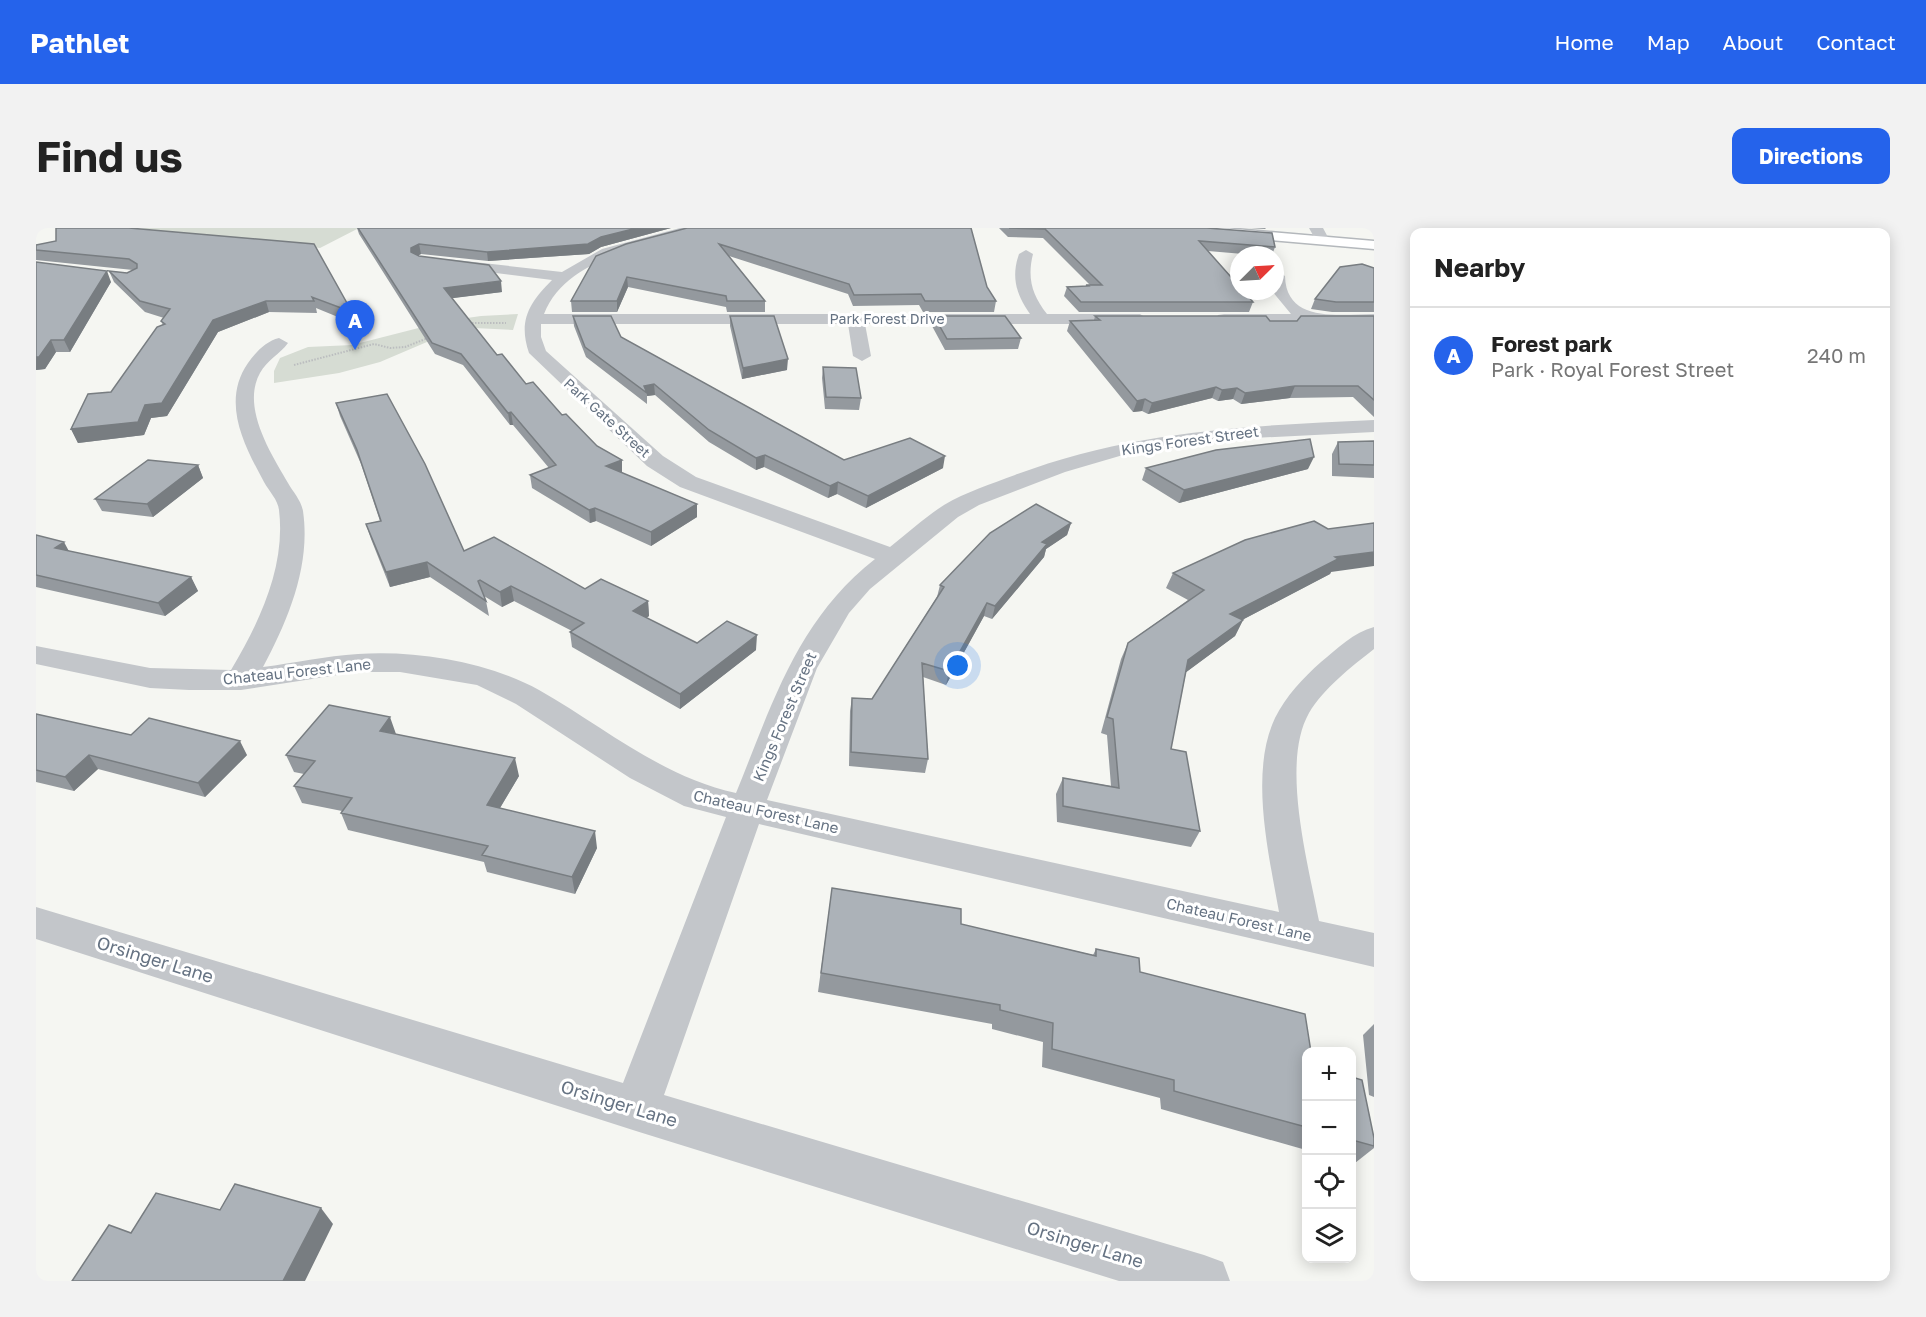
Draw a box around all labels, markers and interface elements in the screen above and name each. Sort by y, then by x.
text: Pathlet [30,26,130,59]
text: Home [1554,29,1614,55]
text: Map [1647,29,1690,55]
text: About [1723,29,1783,55]
text: Contact [1816,29,1896,55]
button: Directions [1732,128,1890,184]
text: Find us [36,131,183,181]
north arrow [1230,246,1284,300]
text: Nearby [1434,252,1525,283]
pin: A [336,300,374,350]
street label: Park Forest Drive [829,310,945,327]
text: Forest park [1491,330,1612,357]
text: A [1446,343,1461,367]
text: 240 m [1807,343,1866,367]
text: Park · Royal Forest Street [1491,357,1734,381]
street label: Park Gate Street [561,374,654,461]
street label: Kings Forest Street [1120,421,1260,459]
street label: Kings Forest Street [749,649,819,784]
your location [943,651,972,680]
street label: Chateau Forest Lane [222,654,372,688]
street label: Chateau Forest Lane [692,786,841,837]
street label: Chateau Forest Lane [1165,894,1314,945]
street label: Orsinger Lane [94,931,216,987]
map controls [1302,1047,1356,1263]
button: + [1302,1047,1356,1101]
street label: Orsinger Lane [558,1075,680,1131]
button: − [1302,1101,1356,1155]
button: locate [1302,1155,1356,1209]
button: layers [1302,1209,1356,1263]
street label: Orsinger Lane [1024,1216,1146,1272]

